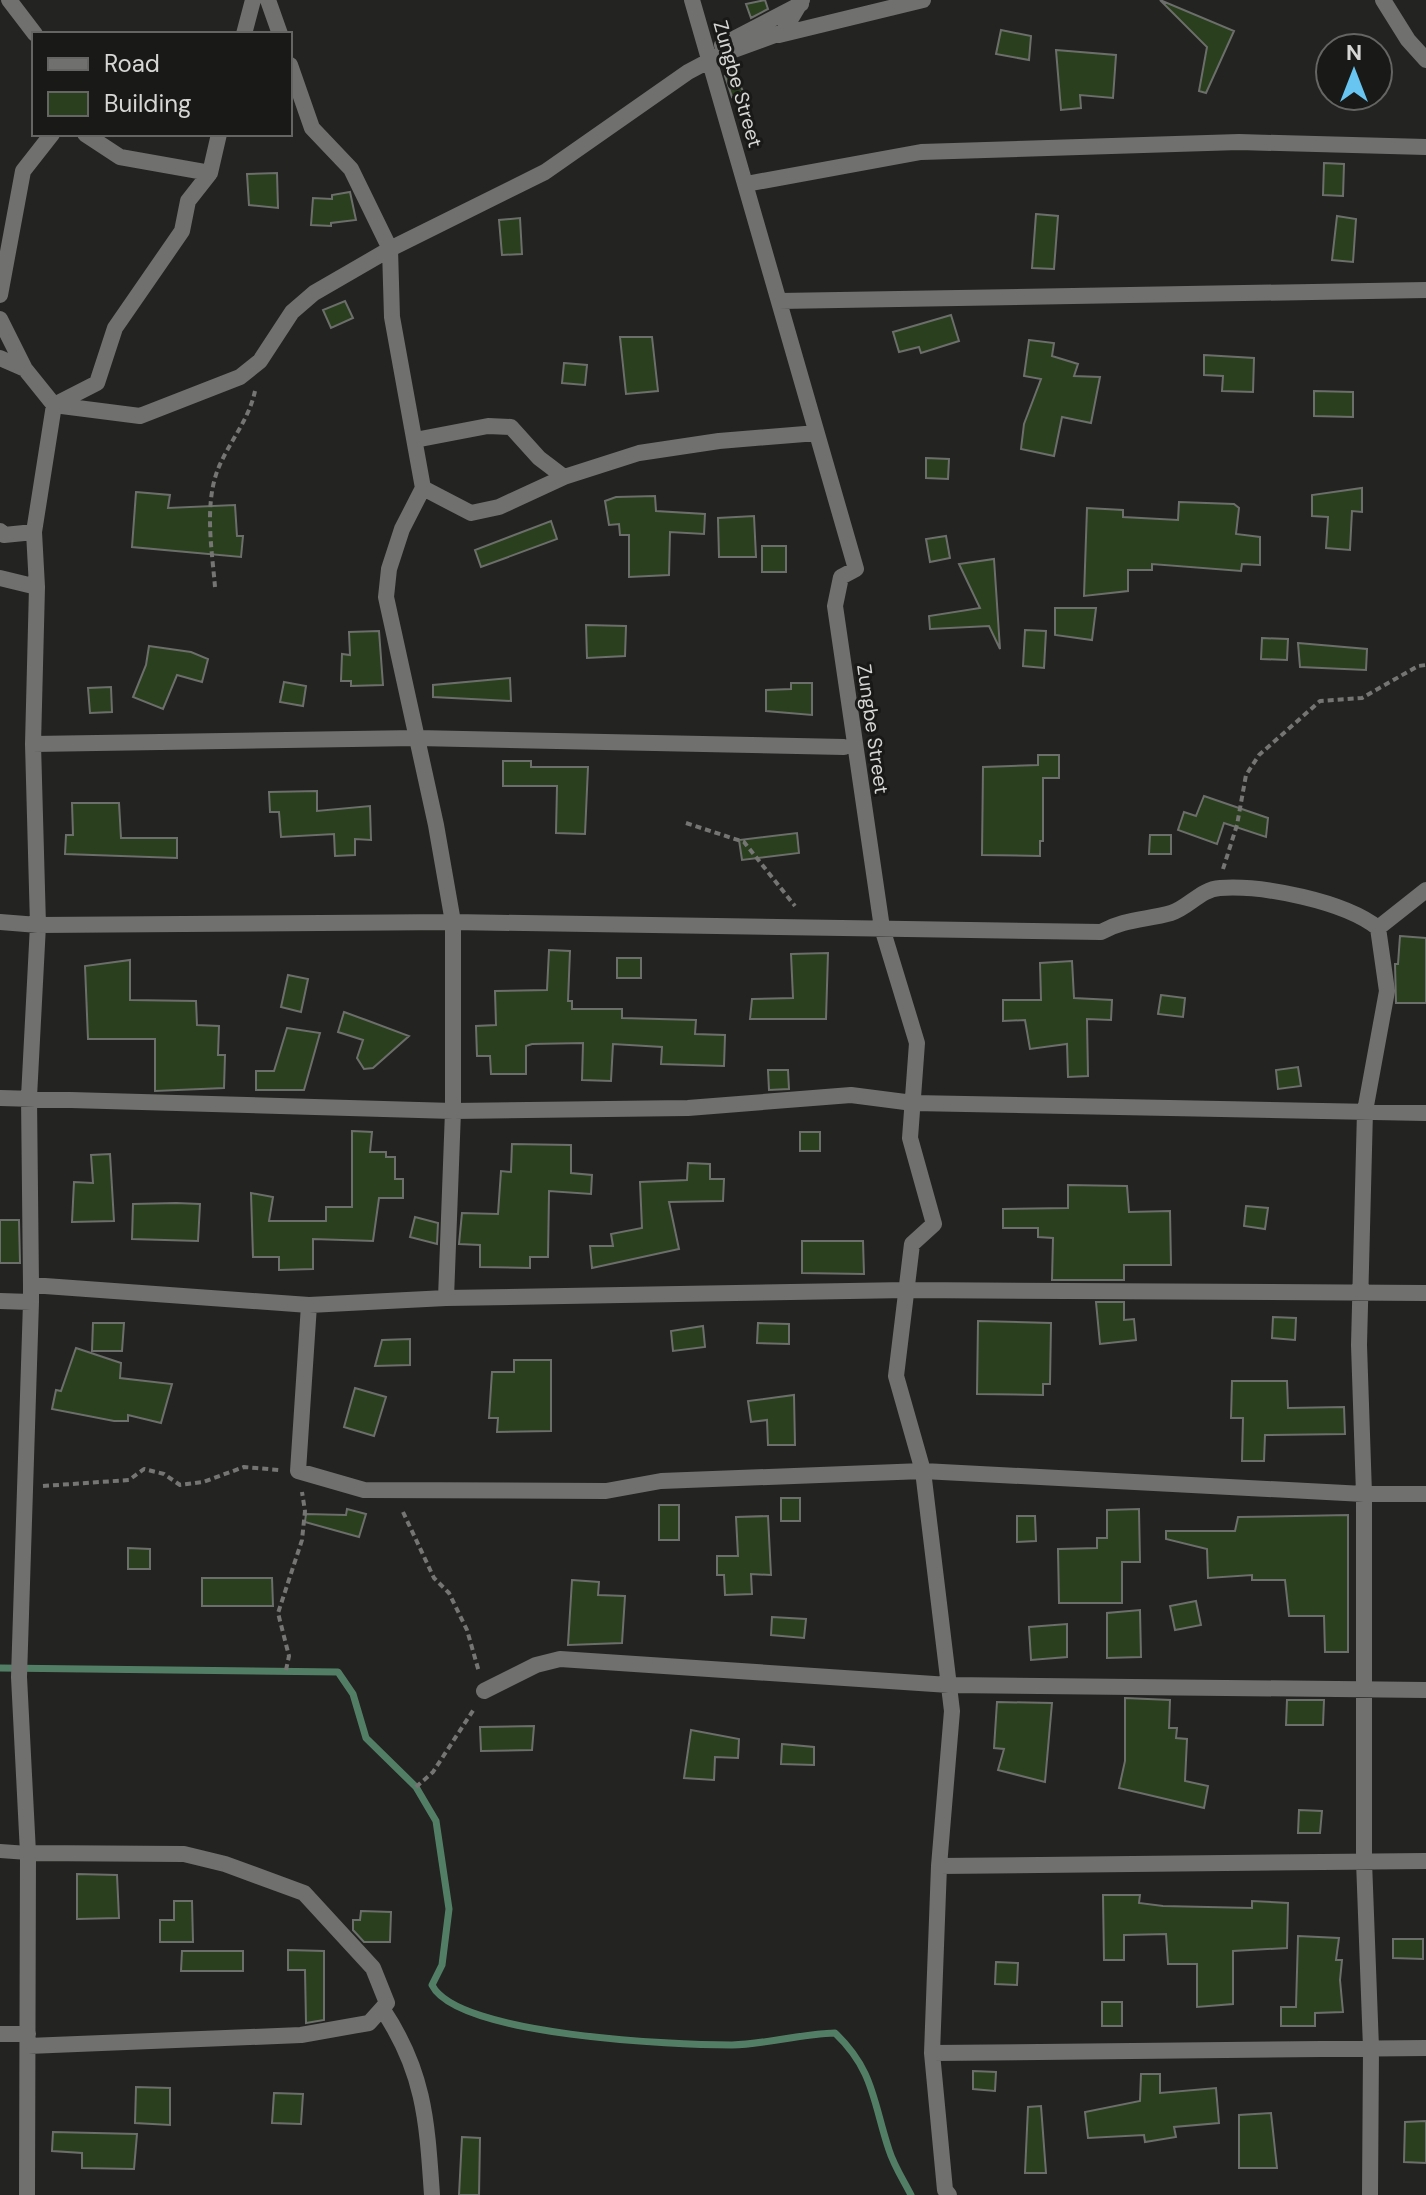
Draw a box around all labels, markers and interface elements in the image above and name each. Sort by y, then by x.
street label: Zungbe Street [707,18,769,151]
legend [32,32,292,136]
north arrow [1314,32,1394,112]
text: N [1346,38,1362,67]
text: Road [104,48,160,79]
text: Building [104,88,191,119]
street label: Zungbe Street [851,662,895,796]

